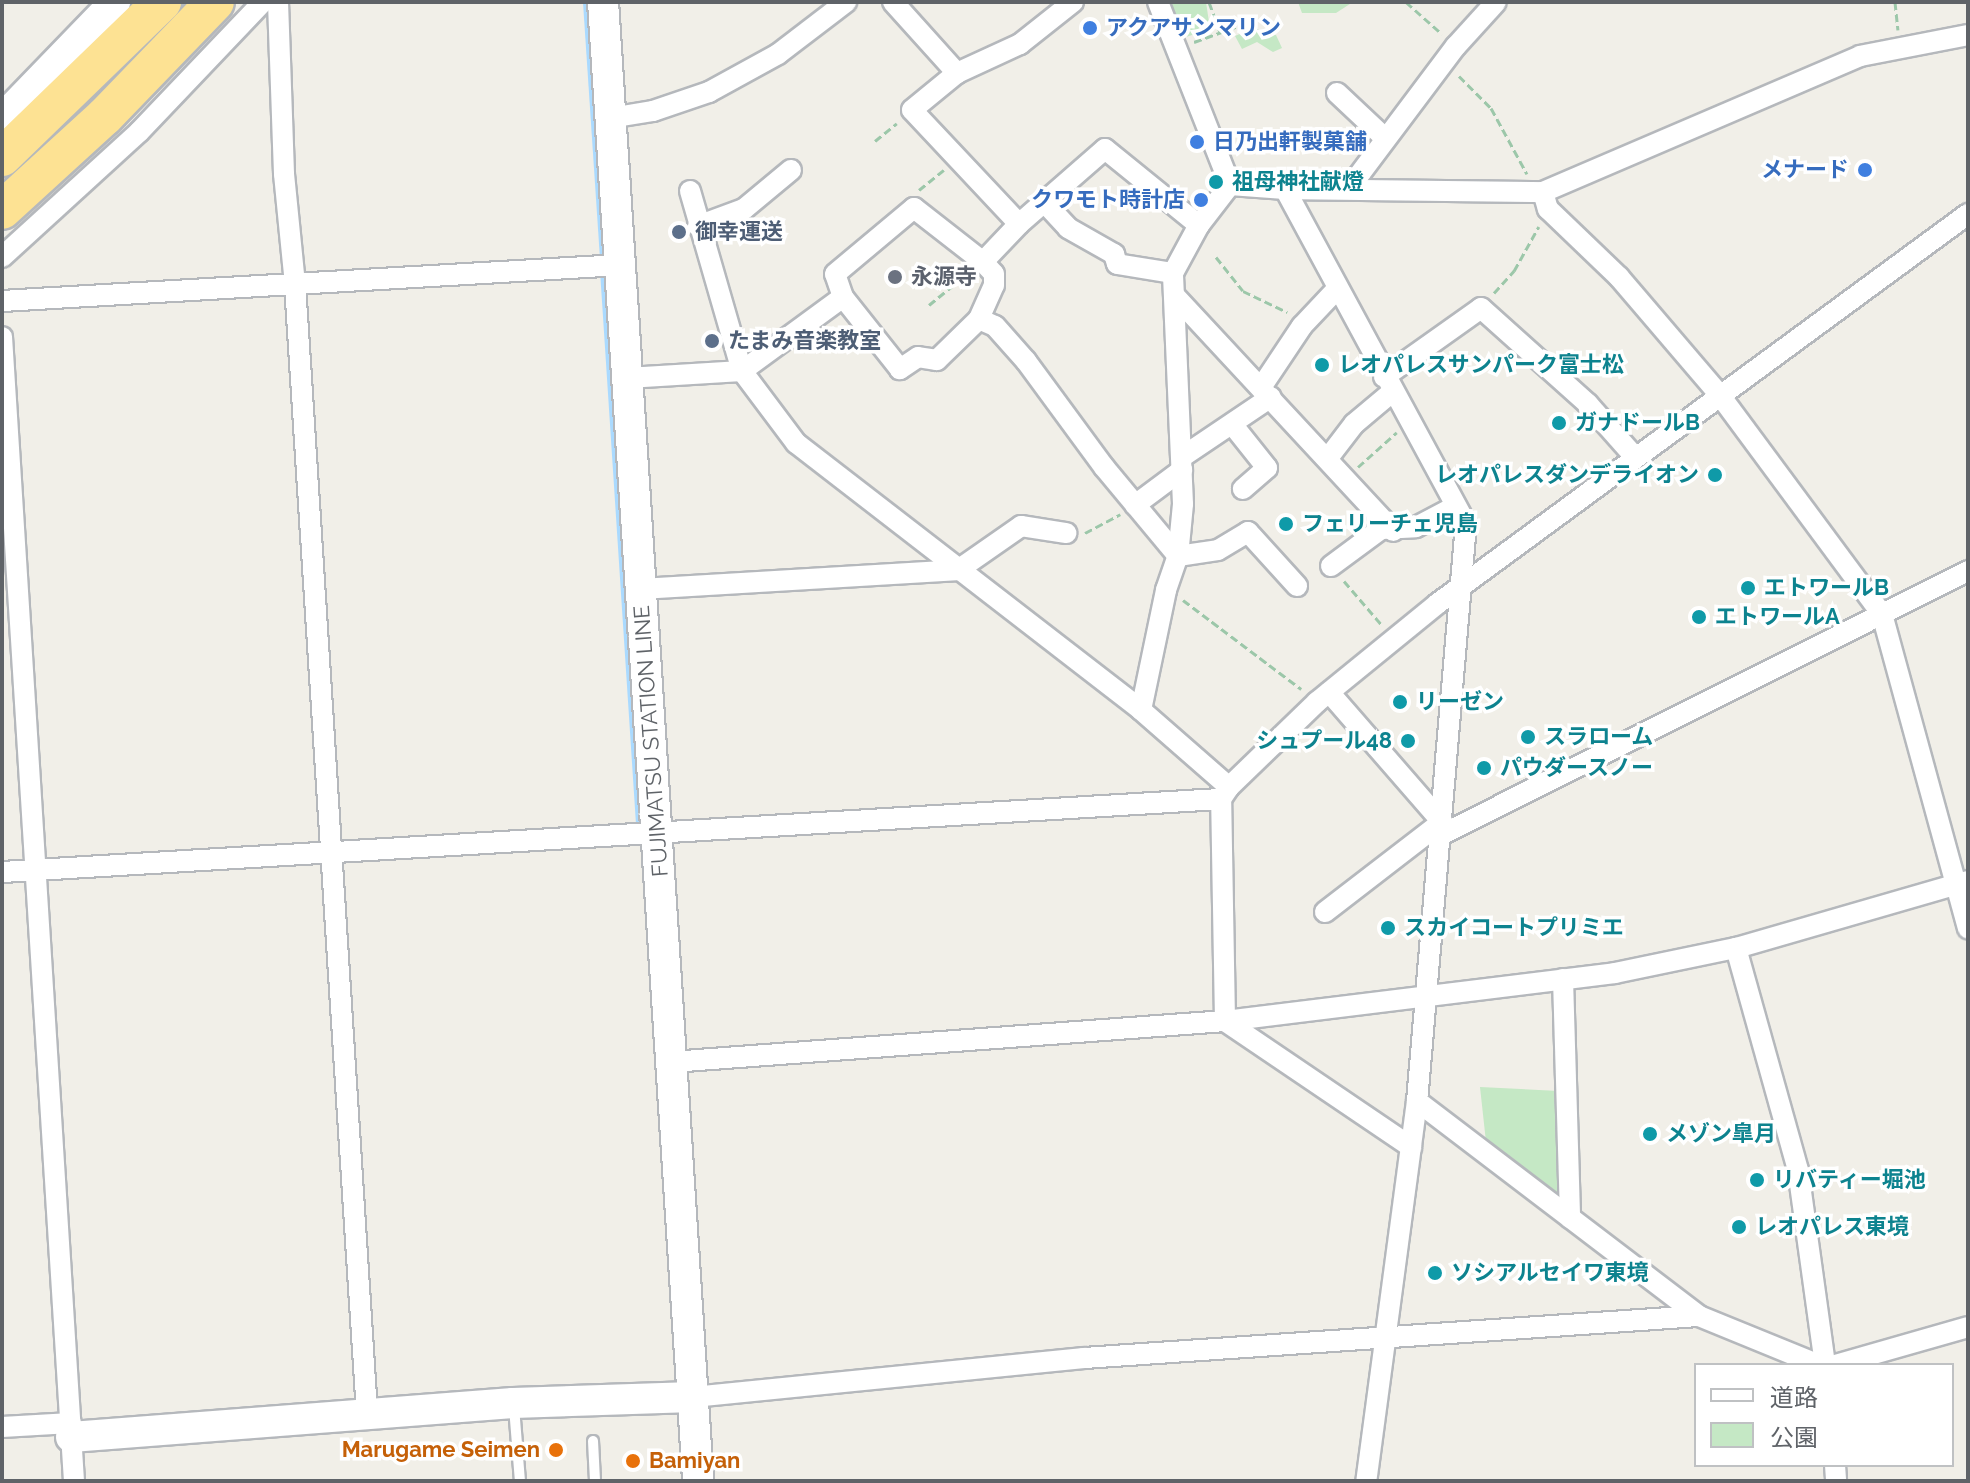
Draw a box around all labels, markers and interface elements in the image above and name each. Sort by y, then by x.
place label: アクアサンマリン [1106,15,1282,41]
marker: アクアサンマリン [1081,19,1099,37]
place label: 日乃出軒製菓舗 [1213,129,1367,155]
marker: 日乃出軒製菓舗 [1188,133,1206,151]
place label: メナード [1761,157,1849,183]
marker: メナード [1856,161,1874,179]
place label: 祖母神社献燈 [1232,169,1364,195]
marker: 祖母神社献燈 [1207,173,1225,191]
place label: クワモト時計店 [1031,187,1185,213]
marker: クワモト時計店 [1192,191,1210,209]
place label: 御幸運送 [695,219,783,245]
marker: 御幸運送 [670,223,688,241]
place label: 永源寺 [911,264,977,290]
marker: 永源寺 [886,268,904,286]
place label: たまみ音楽教室 [728,328,882,354]
marker: たまみ音楽教室 [703,332,721,350]
place label: レオパレスサンパーク富士松 [1338,352,1624,378]
marker: レオパレスサンパーク富士松 [1313,356,1331,374]
place label: ガナドールB [1575,410,1700,436]
marker: ガナドールB [1550,414,1568,432]
place label: レオパレスダンデライオン [1435,462,1699,488]
marker: レオパレスダンデライオン [1706,466,1724,484]
place label: フェリーチェ児島 [1302,511,1478,537]
marker: フェリーチェ児島 [1277,515,1295,533]
place label: エトワールB [1764,575,1889,601]
marker: エトワールB [1739,579,1757,597]
street label: FUJIMATSU STATION LINE [628,604,674,878]
place label: エトワールA [1715,604,1840,630]
marker: エトワールA [1690,608,1708,626]
place label: リーゼン [1416,689,1504,715]
marker: リーゼン [1391,693,1409,711]
place label: スラローム [1544,724,1654,750]
place label: シュプール48 [1256,728,1392,754]
marker: スラローム [1519,728,1537,746]
marker: シュプール48 [1399,732,1417,750]
place label: パウダースノー [1500,755,1654,781]
marker: パウダースノー [1475,759,1493,777]
place label: スカイコートプリミエ [1404,915,1624,941]
marker: スカイコートプリミエ [1379,919,1397,937]
place label: メゾン皐月 [1666,1121,1776,1147]
marker: メゾン皐月 [1641,1125,1659,1143]
place label: リバティー堀池 [1773,1167,1927,1193]
marker: リバティー堀池 [1748,1171,1766,1189]
place label: レオパレス東境 [1755,1214,1909,1240]
marker: レオパレス東境 [1730,1218,1748,1236]
place label: ソシアルセイワ東境 [1451,1260,1649,1286]
marker: ソシアルセイワ東境 [1426,1264,1444,1282]
legend [1694,1363,1954,1467]
text: 道路 [1770,1383,1818,1412]
text: 公園 [1770,1423,1818,1452]
place label: Marugame Seimen [342,1437,540,1463]
marker: Marugame Seimen [547,1441,565,1459]
place label: Bamiyan [649,1448,740,1474]
marker: Bamiyan [624,1452,642,1470]

